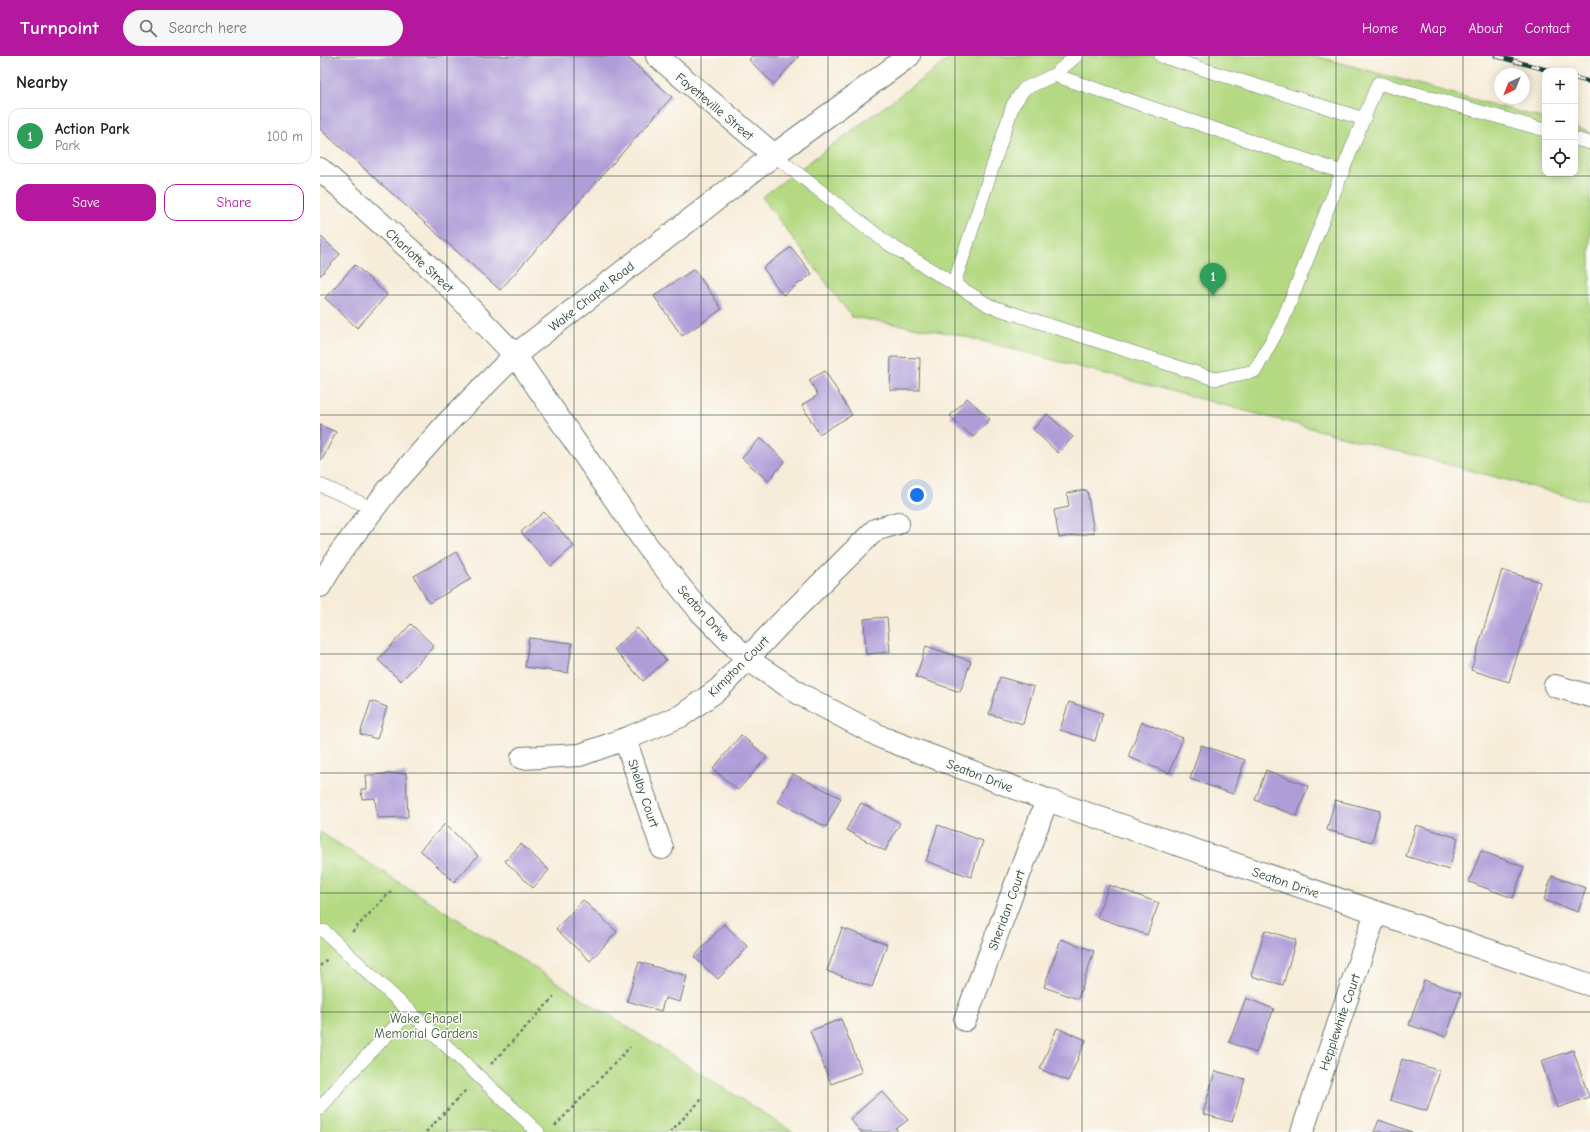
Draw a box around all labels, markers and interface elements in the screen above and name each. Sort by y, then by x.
search box [123,10,403,46]
text: Turnpoint [20,17,99,39]
icon: search [137,17,159,39]
text: Search here [169,19,247,37]
text: Home [1362,20,1398,37]
text: Map [1420,20,1446,37]
text: About [1468,20,1503,37]
text: Contact [1525,20,1570,37]
north arrow [1494,68,1530,104]
map controls [1542,68,1578,176]
button: + [1542,68,1578,104]
street label: Fayetteville Street [673,70,758,144]
text: Nearby [16,73,67,92]
button: − [1542,104,1578,140]
text: Action Park [55,120,129,138]
text: 1 [27,129,33,144]
text: 100 m [267,129,303,144]
text: Park [55,138,80,153]
button: locate [1542,140,1578,176]
button: Save [16,184,156,221]
button: Share [164,184,304,221]
street label: Charlotte Street [383,225,457,296]
street label: Wake Chapel Road [546,258,637,334]
pin: 1 [1200,263,1226,296]
your location [907,485,927,505]
street label: Seaton Drive [675,582,733,645]
street label: Kimpton Court [705,632,773,700]
street label: Seaton Drive [944,756,1016,795]
street label: Shelby Court [625,757,663,830]
street label: Seaton Drive [1250,864,1322,901]
street label: Sheridan Court [985,867,1028,952]
street label: Hepplewhite Court [1316,971,1363,1073]
park label: Wake Chapel Memorial Gardens [374,1011,478,1041]

